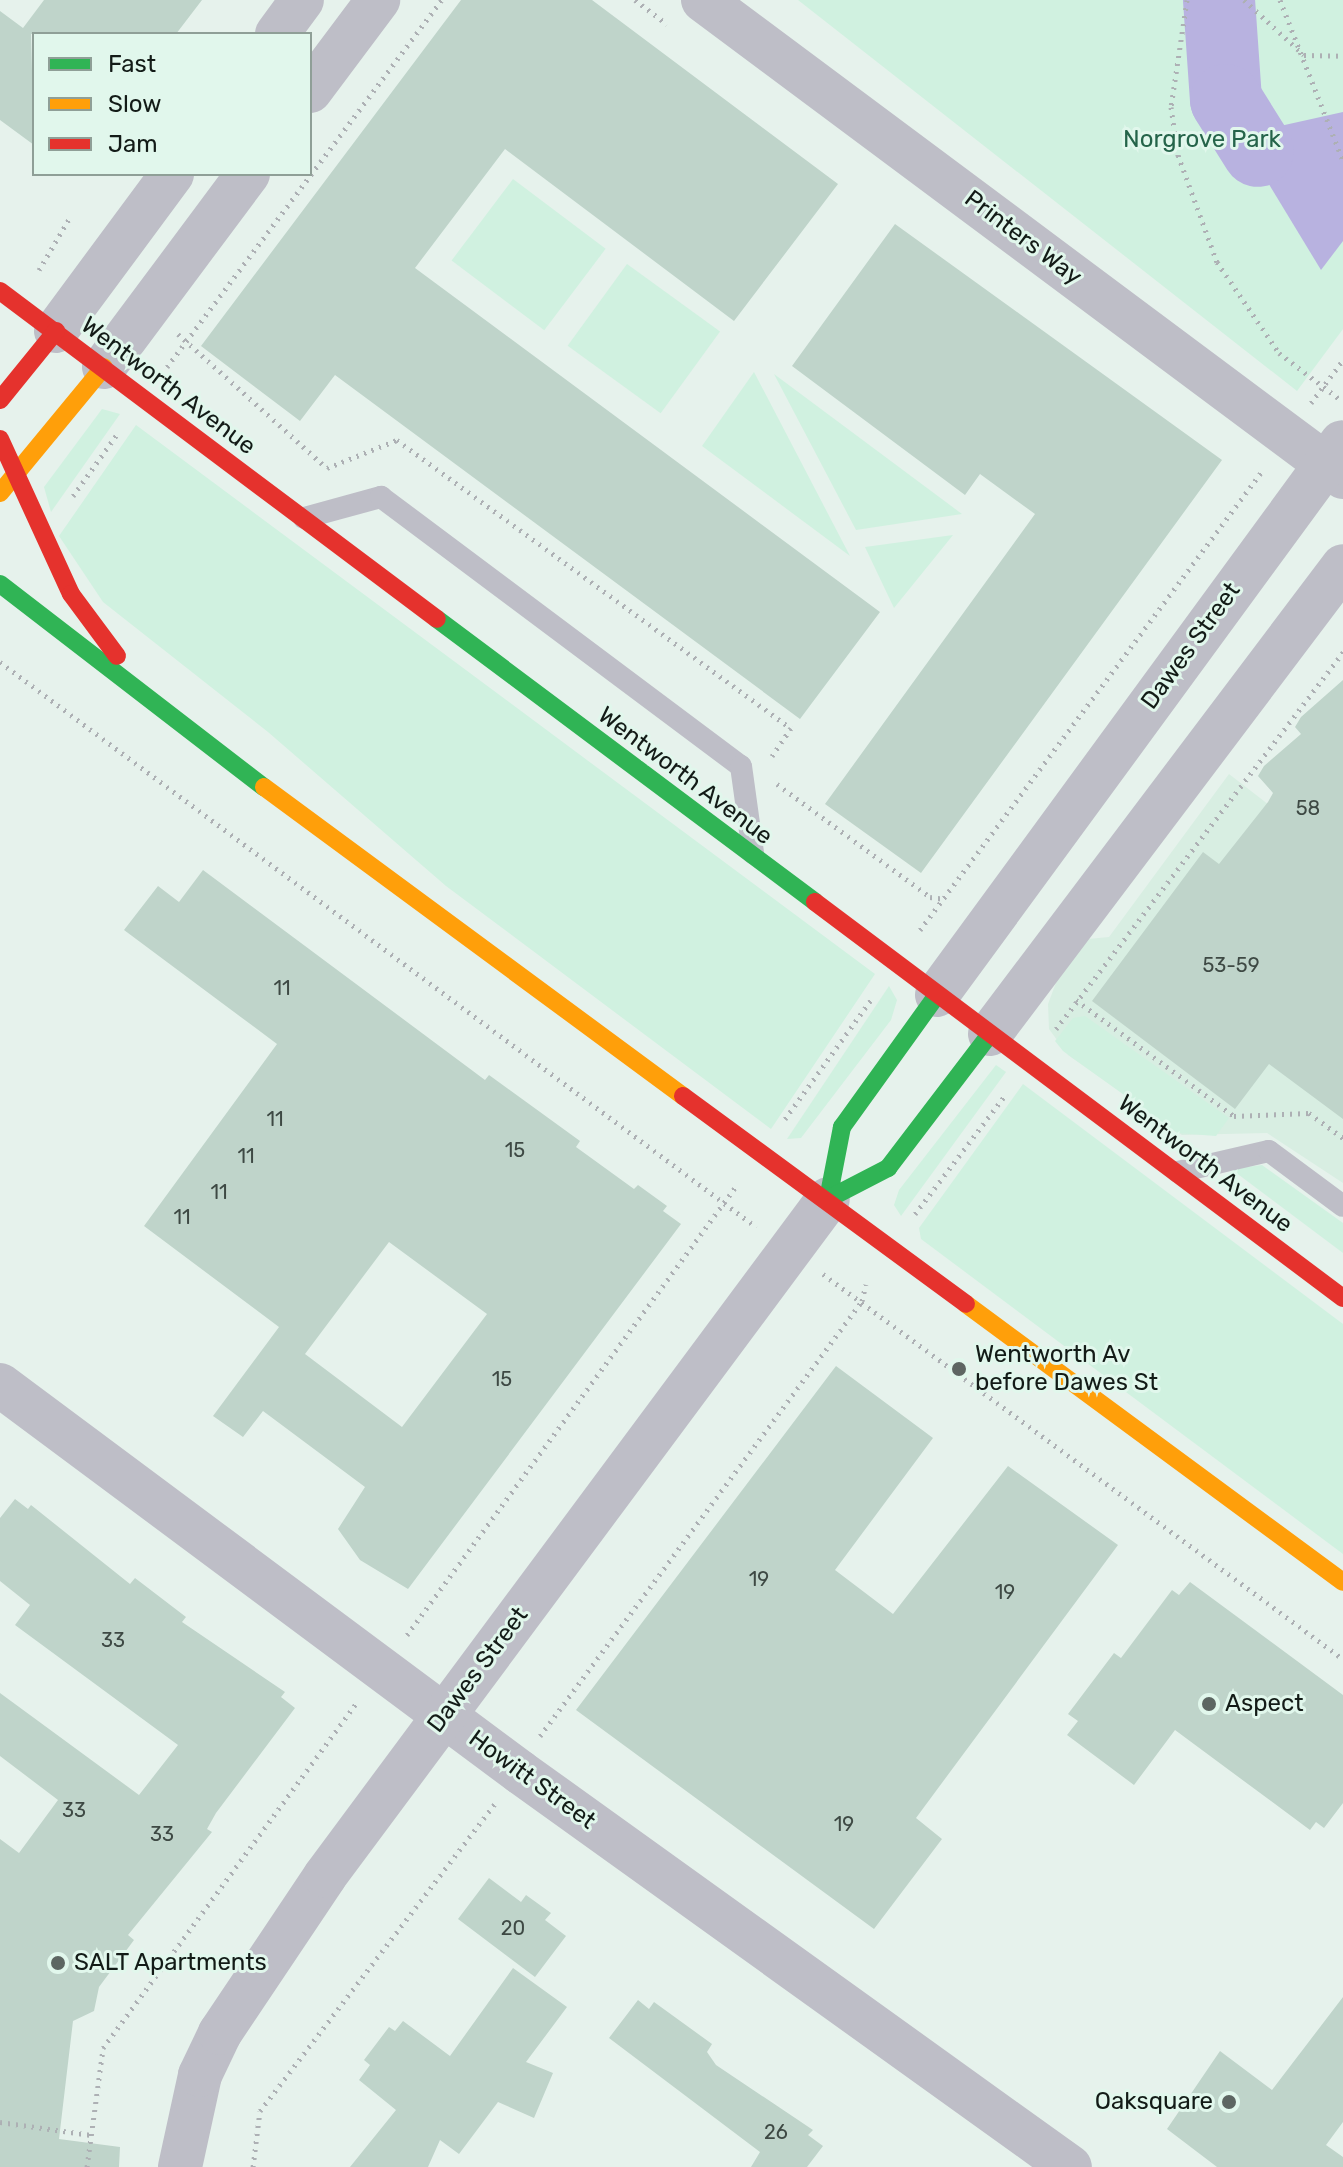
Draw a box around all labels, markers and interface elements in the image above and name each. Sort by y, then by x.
legend [32,32,312,176]
text: Fast [108,50,156,78]
text: Slow [108,90,161,118]
park label: Norgrove Park [1123,126,1281,154]
text: Jam [108,130,158,158]
street label: Printers Way [959,184,1087,292]
street label: Wentworth Avenue [75,311,261,461]
street label: Dawes Street [1135,577,1247,715]
street label: Wentworth Avenue [592,701,778,851]
house number: 58 [1296,796,1320,820]
house number: 53-59 [1202,953,1260,977]
house number: 11 [273,976,291,1000]
street label: Wentworth Avenue [1112,1089,1298,1239]
house number: 11 [266,1107,284,1131]
house number: 15 [505,1138,525,1162]
house number: 11 [237,1144,255,1168]
house number: 11 [210,1180,228,1204]
house number: 11 [173,1205,191,1229]
place label: Wentworth Av before Dawes St [975,1341,1158,1397]
marker: Wentworth Av before Dawes St [950,1360,968,1378]
house number: 15 [492,1367,512,1391]
house number: 19 [749,1567,769,1591]
house number: 19 [995,1580,1015,1604]
street label: Dawes Street [421,1602,535,1738]
house number: 33 [101,1628,125,1652]
place label: Aspect [1225,1690,1304,1718]
marker: Aspect [1200,1695,1218,1713]
street label: Howitt Street [463,1724,601,1836]
house number: 33 [62,1798,86,1822]
house number: 19 [834,1812,854,1836]
house number: 33 [150,1822,174,1846]
house number: 20 [501,1916,525,1940]
place label: SALT Apartments [74,1949,268,1977]
marker: SALT Apartments [49,1954,67,1972]
place label: Oaksquare [1095,2088,1213,2116]
marker: Oaksquare [1220,2093,1238,2111]
house number: 26 [764,2120,788,2144]

